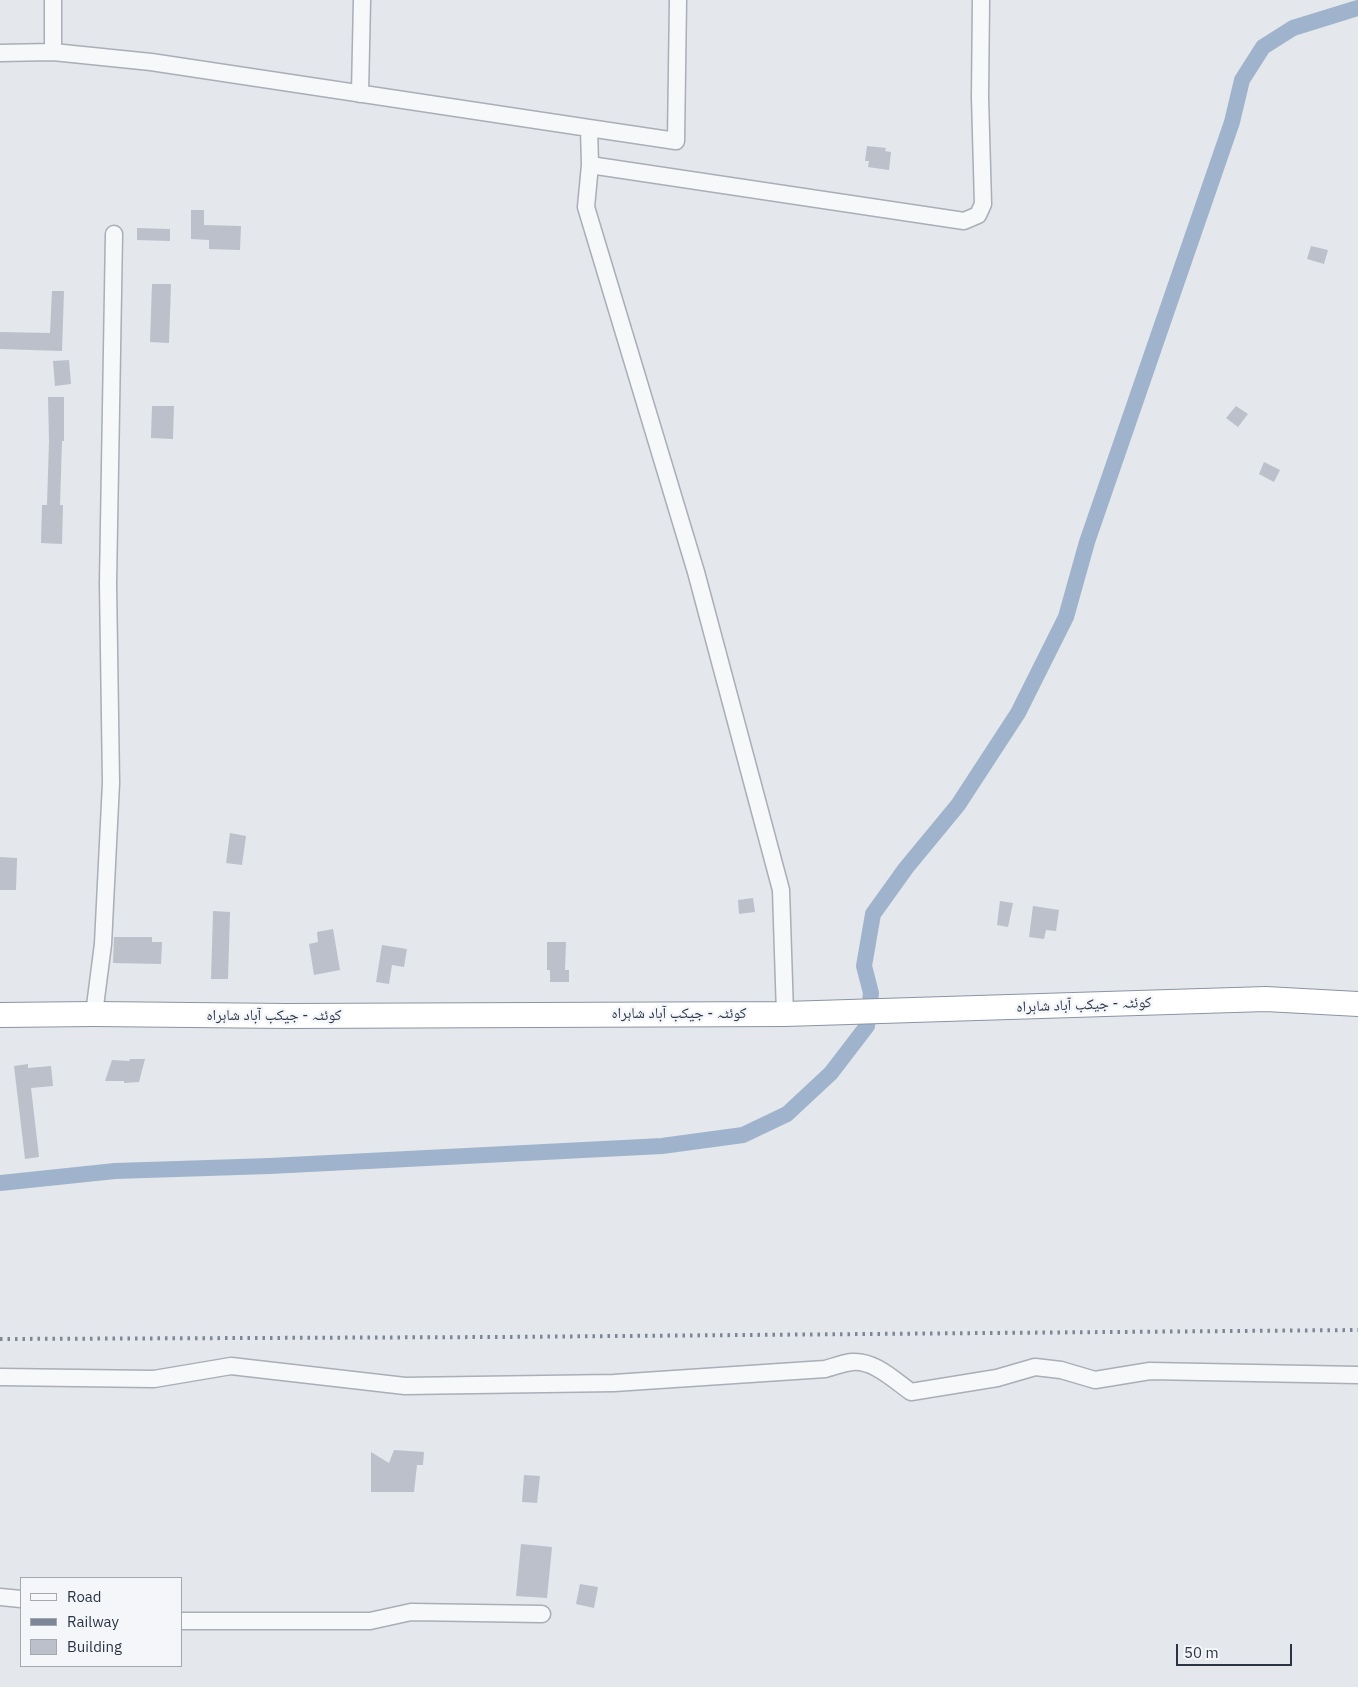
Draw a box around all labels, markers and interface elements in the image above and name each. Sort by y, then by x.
street label: کوئٹہ - جیکب آباد شاہراہ [1016,994,1152,1016]
street label: کوئٹہ - جیکب آباد شاہراہ [611,1005,747,1023]
street label: کوئٹہ - جیکب آباد شاہراہ [206,1007,342,1025]
legend [20,1577,182,1667]
text: Road [67,1587,102,1606]
text: Railway [67,1612,119,1631]
scale bar [1178,1634,1294,1666]
text: Building [67,1637,122,1656]
text: 50 m [1184,1643,1219,1662]

